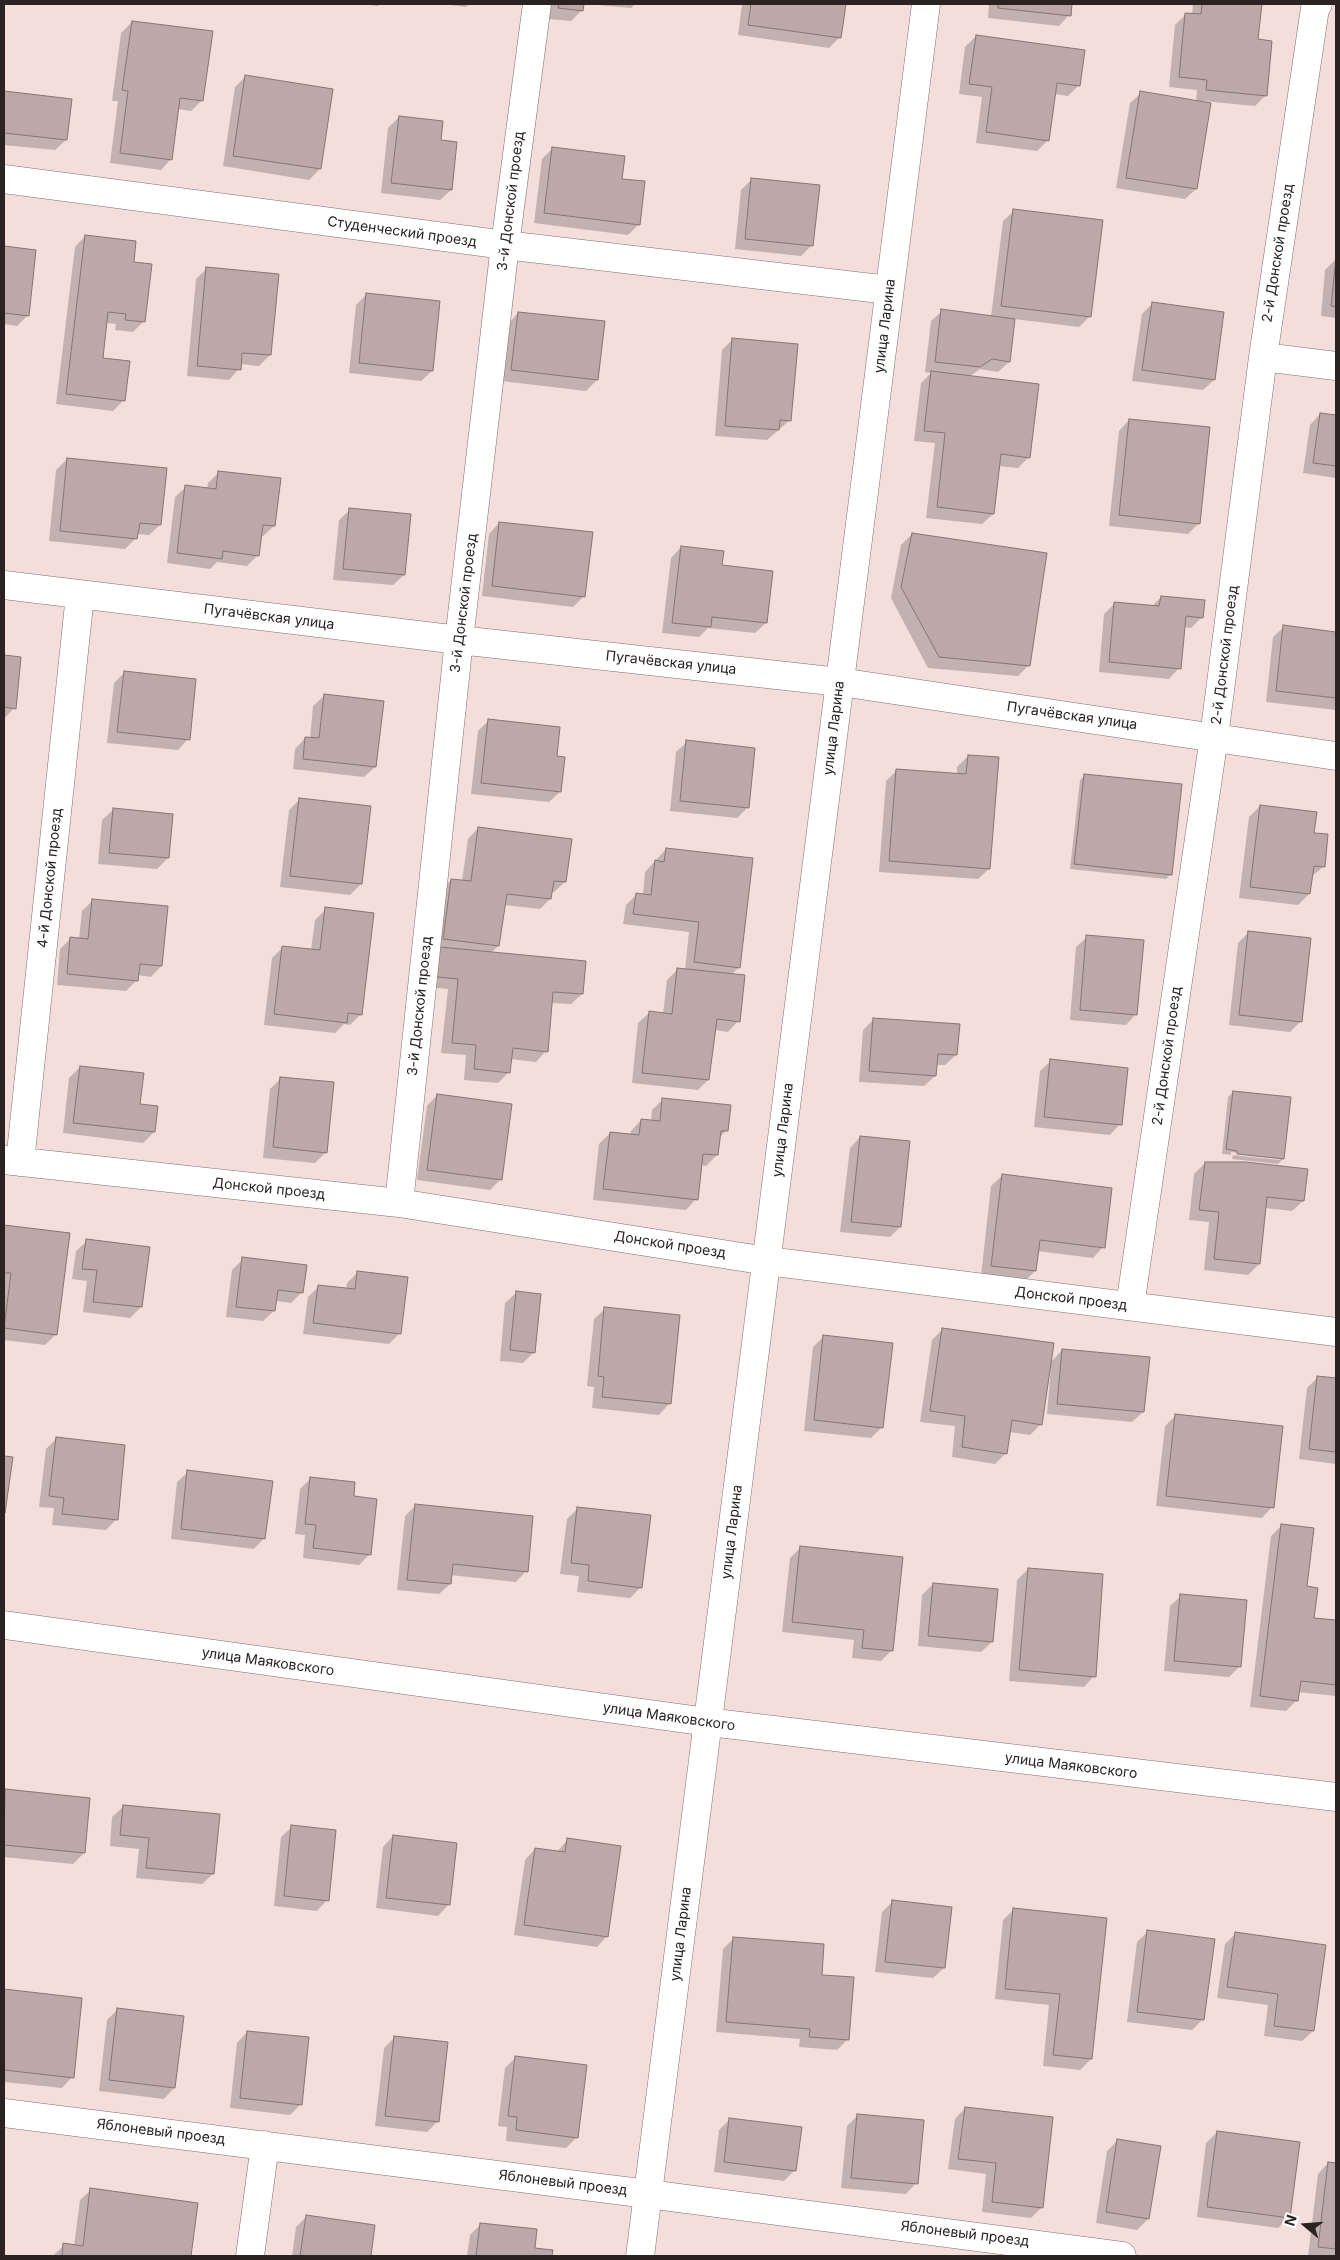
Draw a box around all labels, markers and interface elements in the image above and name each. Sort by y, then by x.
street label: 3-й Донской проезд [494,130,528,272]
street label: 2-й Донской проезд [1259,182,1297,324]
street label: Студенческий проезд [326,213,478,251]
street label: улица Ларина [871,278,899,374]
street label: 3-й Донской проезд [447,532,481,674]
street label: 2-й Донской проезд [1208,584,1242,726]
street label: Пугачёвская улица [203,601,335,633]
street label: Пугачёвская улица [605,648,737,678]
street label: улица Ларина [820,680,848,776]
street label: Пугачёвская улица [1006,699,1138,733]
street label: 4-й Донской проезд [34,807,66,949]
street label: 3-й Донской проезд [404,935,436,1077]
street label: 2-й Донской проезд [1149,985,1185,1127]
street label: улица Ларина [769,1082,797,1178]
street label: Донской проезд [212,1175,326,1203]
street label: Донской проезд [613,1228,727,1262]
street label: Донской проезд [1014,1284,1128,1314]
street label: улица Ларина [718,1484,746,1580]
street label: улица Маяковского [201,1644,335,1680]
street label: улица Маяковского [602,1699,736,1735]
street label: улица Маяковского [1004,1750,1138,1782]
street label: улица Ларина [667,1886,695,1982]
street label: Яблоневый проезд [96,2116,226,2148]
street label: Яблоневый проезд [498,2167,628,2199]
north arrow [1280,2200,1330,2250]
text: N [1281,2213,1300,2228]
street label: Яблоневый проезд [900,2218,1030,2250]

